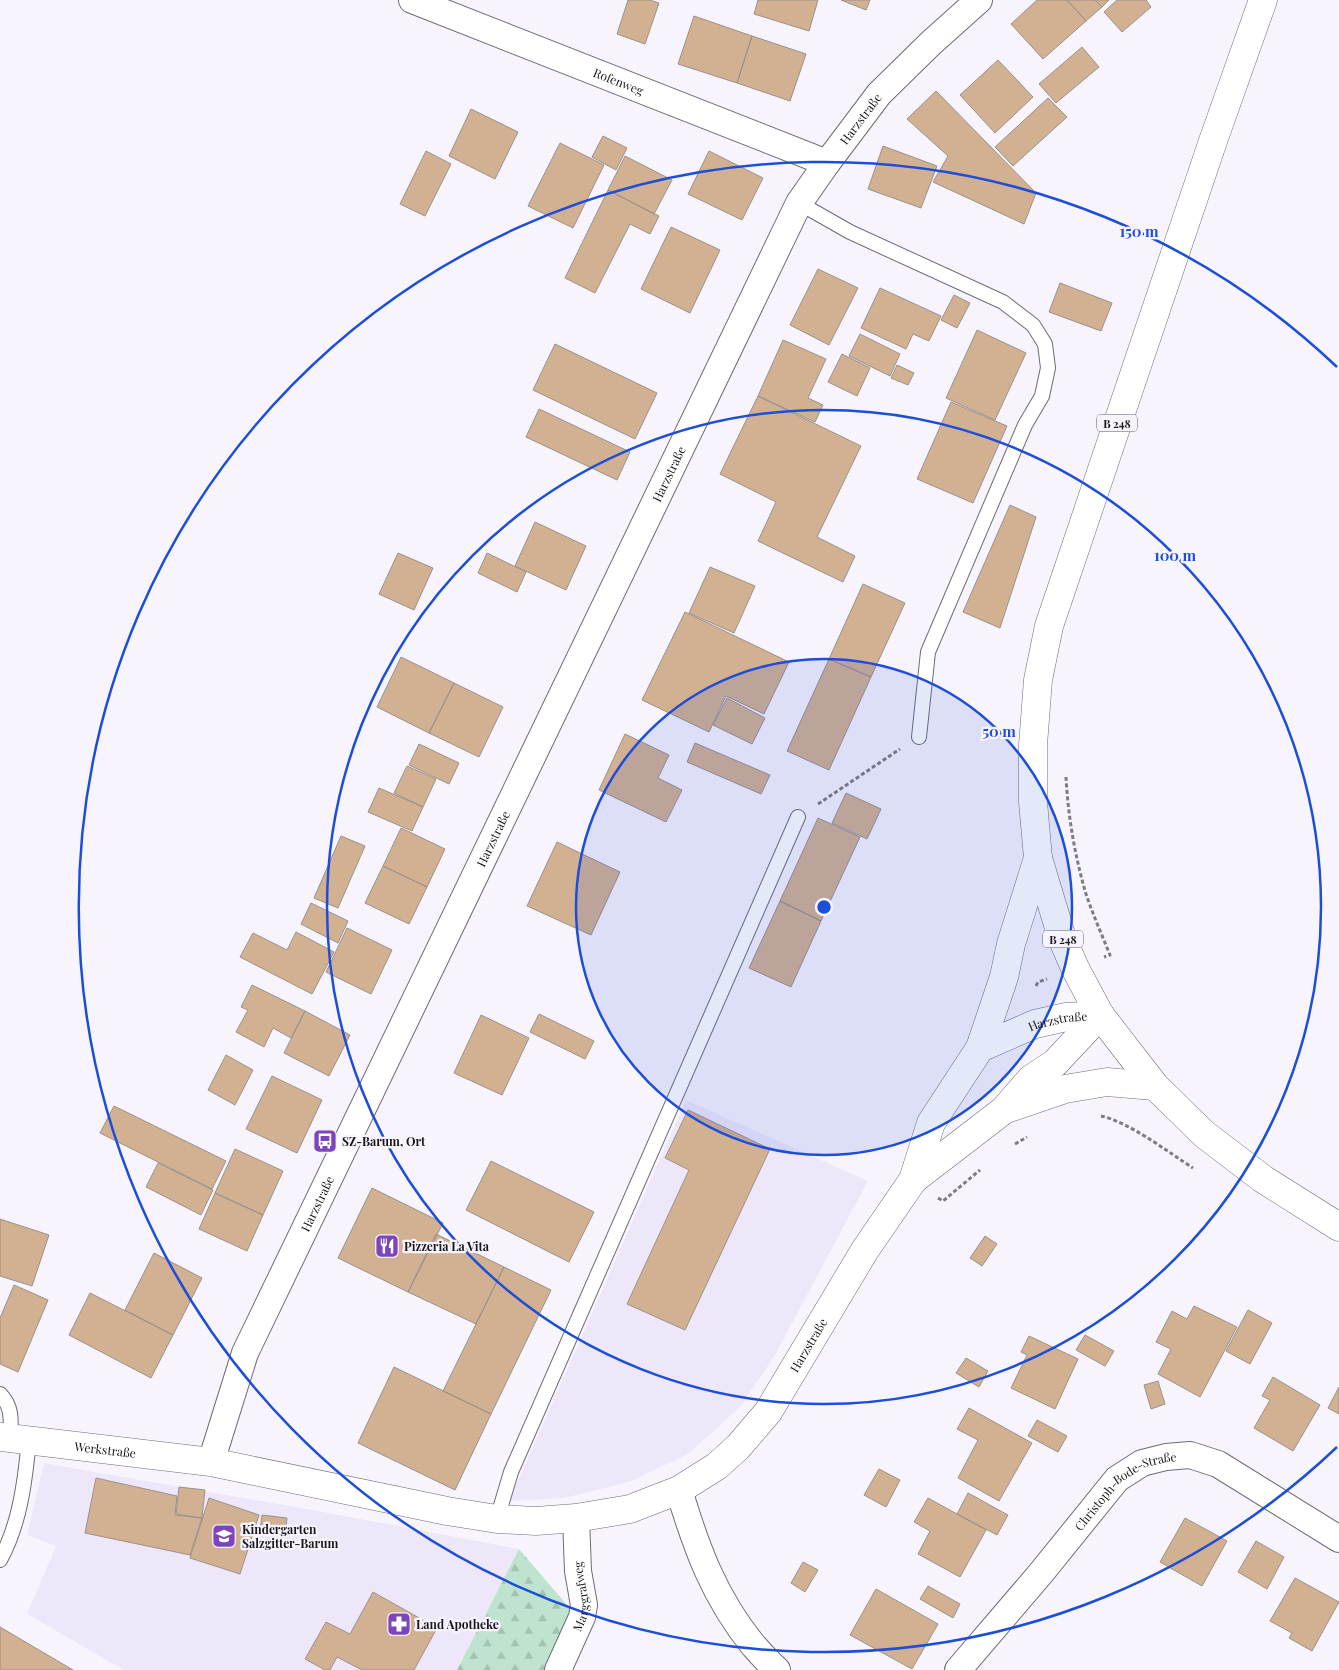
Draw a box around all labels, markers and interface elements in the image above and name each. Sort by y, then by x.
street label: Rofenweg [591,64,647,99]
street label: Harzstraße [836,90,885,147]
text: 150 m [1119,221,1159,241]
road number: B 248 [1097,414,1137,432]
street label: Harzstraße [648,443,689,504]
text: 100 m [1154,545,1197,565]
text: 50 m [982,721,1016,741]
street label: Harzstraße [472,808,513,869]
centre of rings [815,898,833,916]
road number: B 248 [1043,931,1083,948]
street label: Harzstraße [1025,1008,1088,1034]
bus stop icon: SZ-Barum, Ort [312,1128,338,1154]
place label: SZ-Barum, Ort [342,1133,426,1149]
street label: Harzstraße [297,1173,337,1234]
restaurant icon: Pizzeria La Vita [374,1233,400,1259]
place label: Pizzeria La Vita [404,1238,490,1254]
street label: Harzstraße [786,1315,830,1375]
street label: Werkstraße [73,1438,137,1461]
street label: Christoph-Bode-Straße [1071,1448,1177,1534]
place label: Kindergarten Salzgitter-Barum [242,1521,338,1551]
school or university icon: Kindergarten Salzgitter-Barum [211,1523,237,1549]
street label: Marggrafweg [569,1560,592,1634]
pharmacy icon: Land Apotheke [386,1611,412,1637]
place label: Land Apotheke [416,1616,499,1632]

